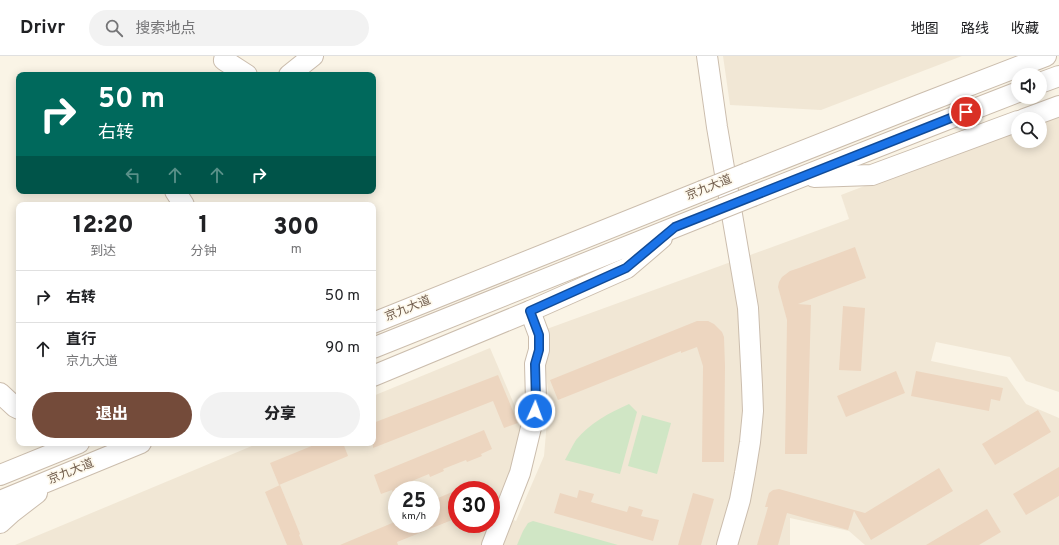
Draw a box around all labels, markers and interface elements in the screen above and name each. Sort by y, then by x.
search box [89,10,369,46]
text: Drivr [20,16,65,40]
icon: search [103,17,125,39]
text: 搜索地点 [135,20,195,39]
text: 地图 [911,21,939,38]
text: 路线 [961,21,989,38]
text: 收藏 [1011,21,1039,38]
map controls [1011,68,1047,148]
button: sound [1011,68,1047,104]
text: 50 m [98,82,165,118]
icon: right [32,88,84,140]
pin [949,95,983,129]
icon: arrive [955,101,977,123]
button: search [1011,112,1047,148]
text: 右转 [98,122,134,145]
icon: left [122,164,144,186]
icon: ahead [164,164,186,186]
icon: ahead [206,164,228,186]
icon: right [248,164,270,186]
street label: 京九大道 [684,172,734,204]
text: 12:20 [73,211,134,241]
text: 1 [199,211,208,241]
text: 300 [273,213,319,243]
text: m [291,242,302,258]
text: 到达 [90,244,116,260]
text: 分钟 [191,244,217,260]
icon: right [32,286,54,308]
text: 50 m [325,287,360,306]
text: 右转 [66,289,96,308]
street label: 京九大道 [383,293,433,325]
text: 直行 [66,331,96,350]
icon: ahead [32,338,54,360]
text: 90 m [325,339,360,358]
text: 京九大道 [66,354,118,370]
position arrow [514,390,556,432]
button: 退出 [32,392,192,438]
button: 分享 [200,392,360,438]
street label: 京九大道 [46,456,96,488]
speed limit sign: 30 [448,481,500,533]
text: 25 [402,489,426,515]
text: km/h [402,510,426,523]

